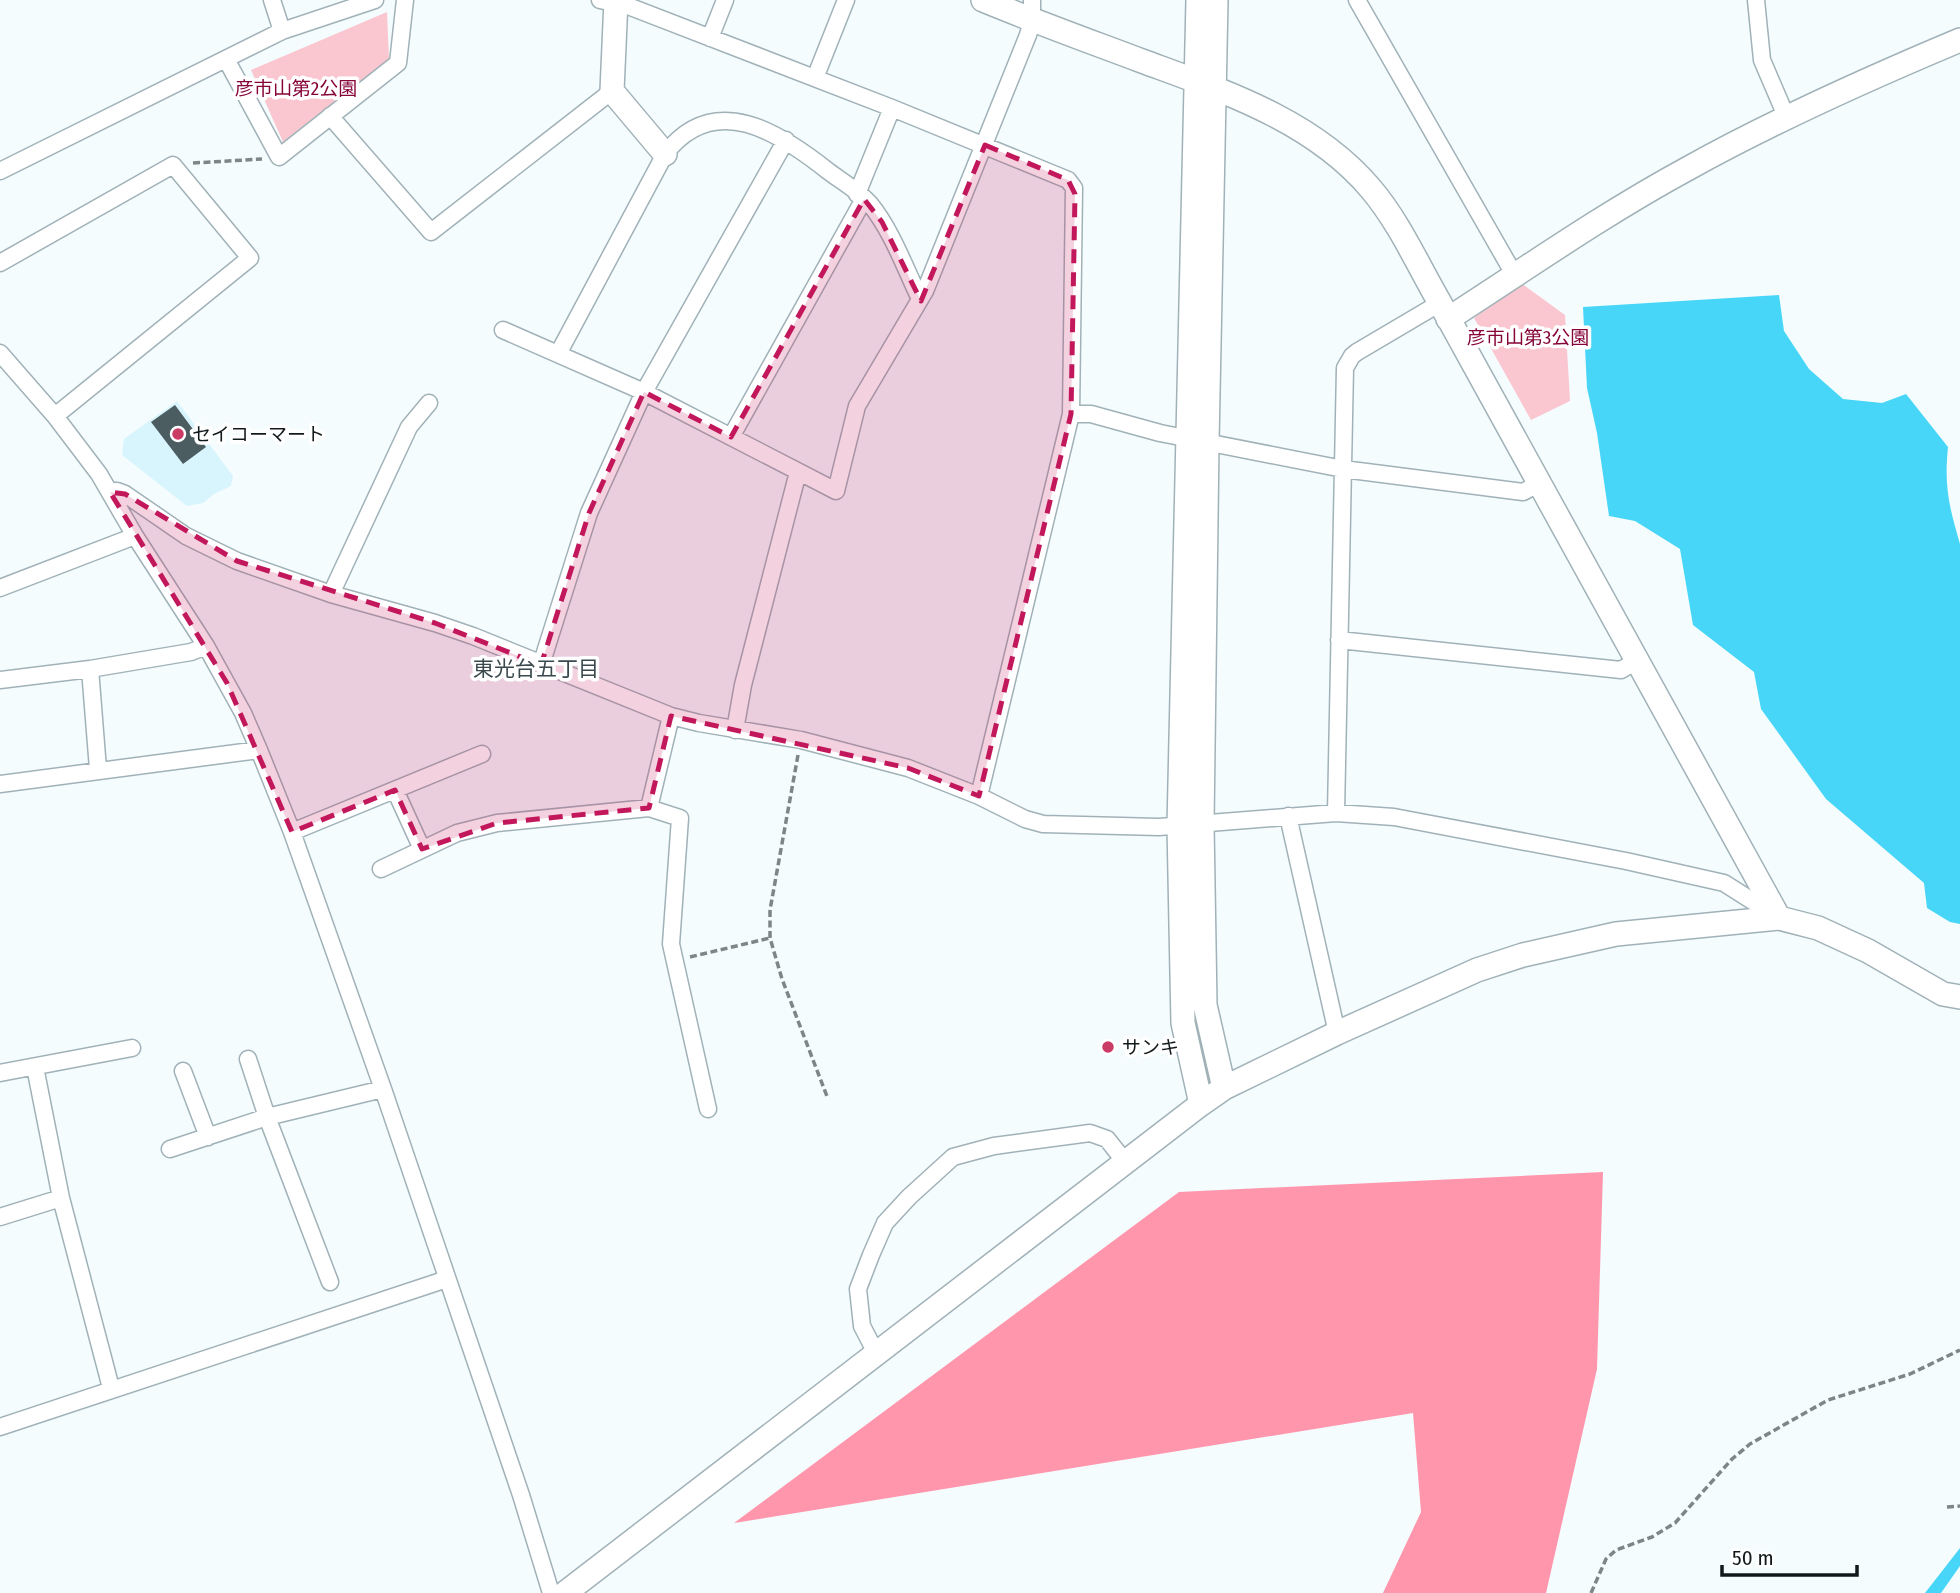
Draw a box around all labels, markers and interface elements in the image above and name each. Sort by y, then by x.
park label: 彦市山第2公園 [235,77,357,100]
park label: 彦市山第3公園 [1467,326,1589,349]
place label: セイコーマート [192,423,325,446]
marker: セイコーマート [170,426,186,442]
district label: 東光台五丁目 [473,656,599,682]
place label: サンキ [1122,1036,1179,1059]
marker: サンキ [1100,1039,1116,1055]
scale bar [1722,1534,1857,1578]
text: 50 m [1732,1545,1774,1571]

